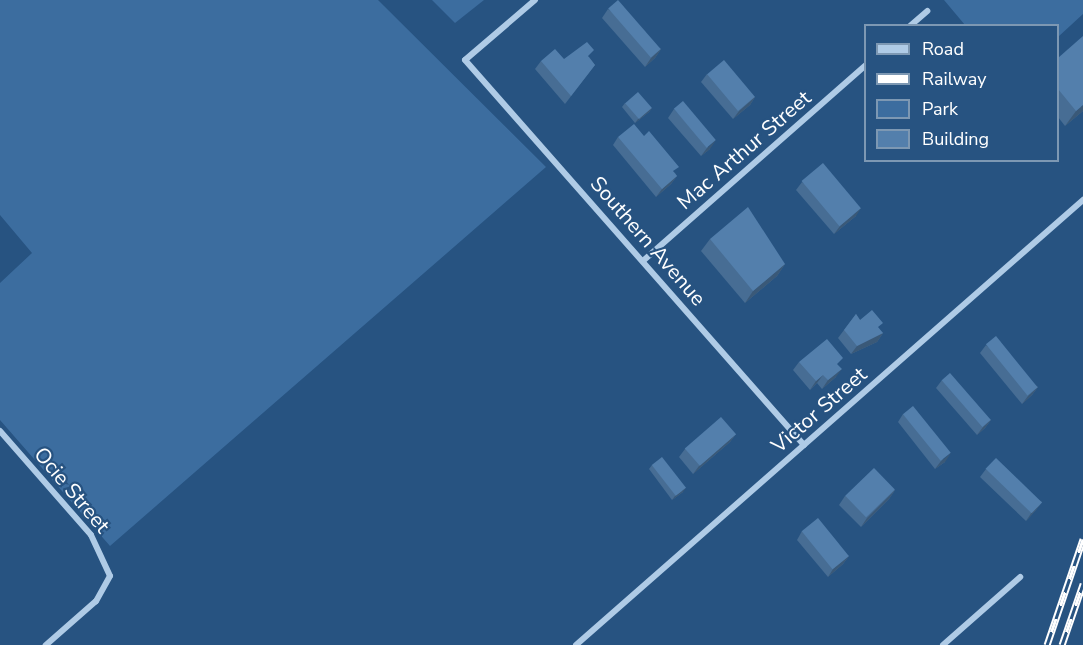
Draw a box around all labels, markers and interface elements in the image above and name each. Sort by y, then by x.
legend [864,24,1059,162]
text: Road [922,37,964,61]
text: Railway [922,67,987,91]
street label: Mac Arthur Street [672,85,816,215]
text: Park [922,97,958,121]
text: Building [922,127,989,151]
street label: Southern Avenue [585,171,711,311]
street label: Victor Street [766,362,872,458]
street label: Ocie Street [29,442,115,538]

